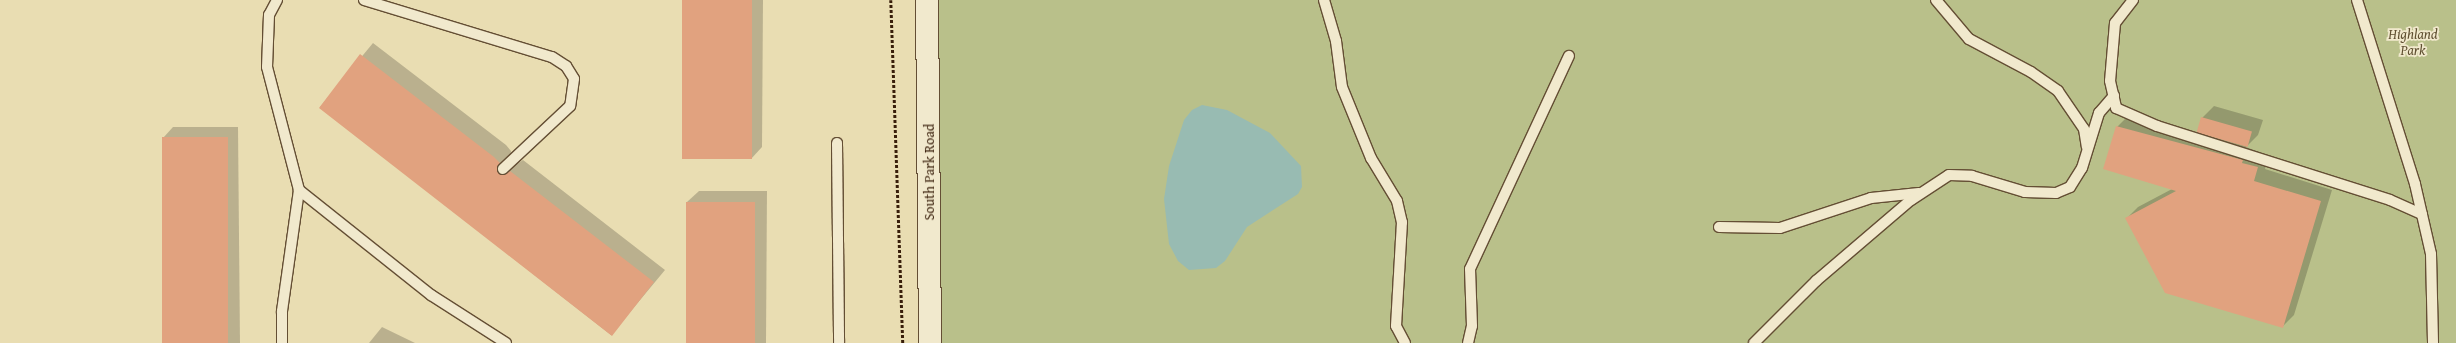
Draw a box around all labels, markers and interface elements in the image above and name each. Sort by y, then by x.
park label: Highland Park [2388,26,2438,58]
street label: South Park Road [921,124,937,220]

